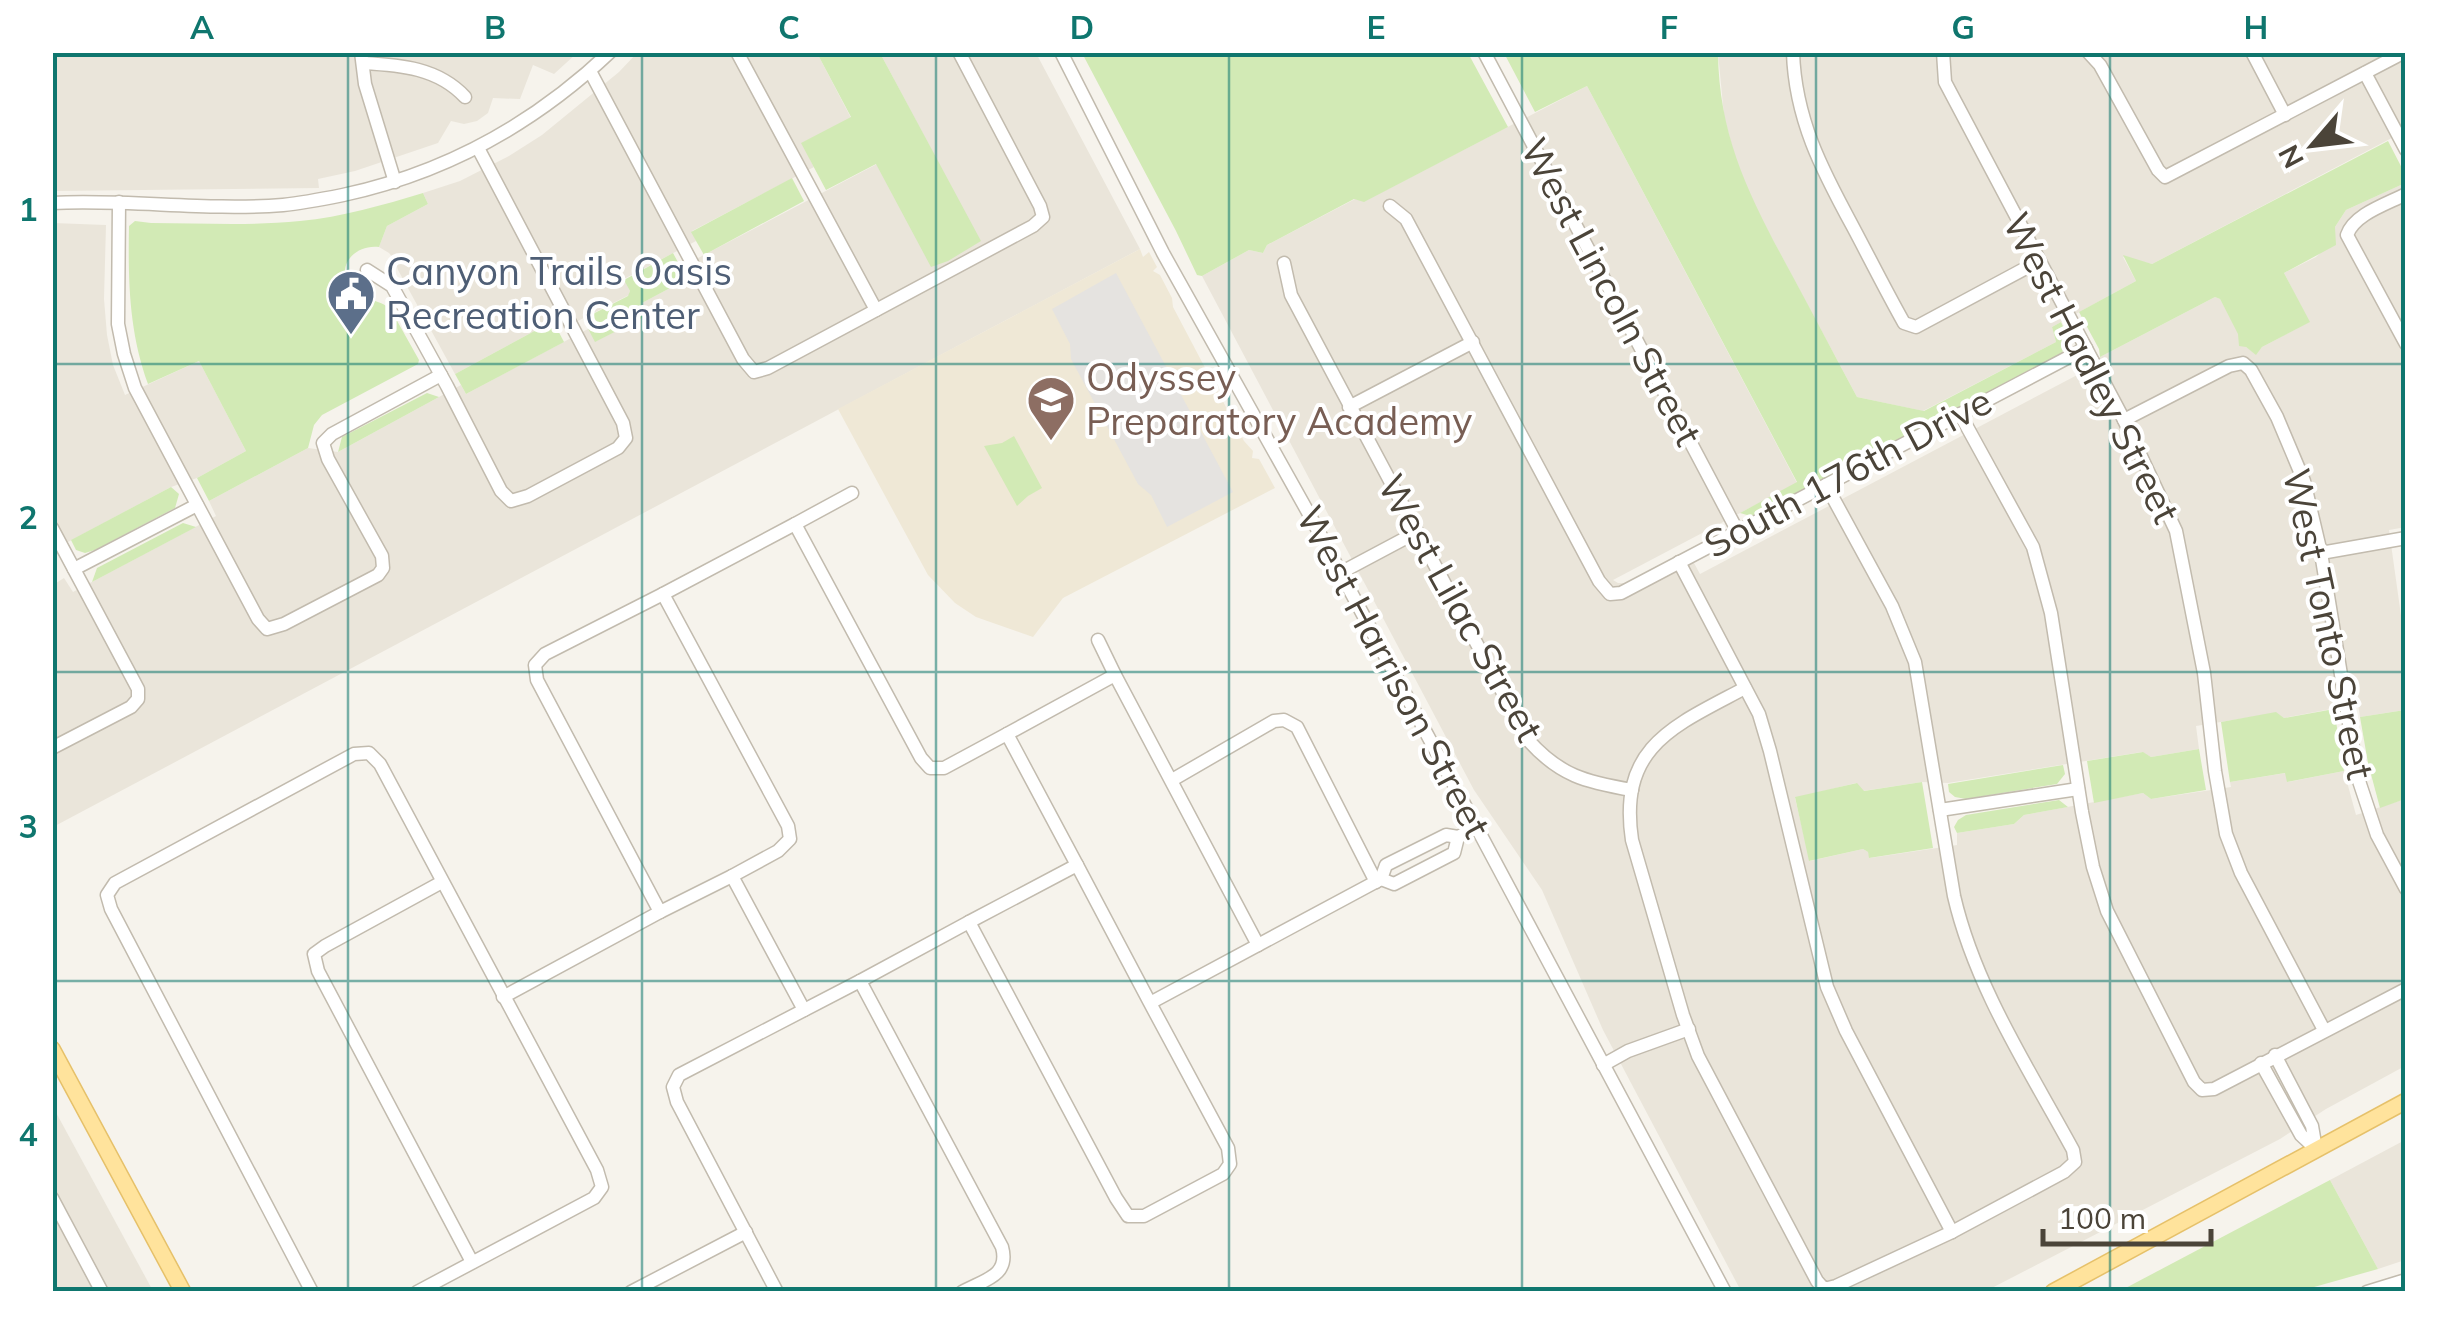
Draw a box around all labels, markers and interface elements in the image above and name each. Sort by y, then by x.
text: A [190,7,214,47]
text: B [484,7,506,47]
text: C [778,7,800,47]
text: D [1070,7,1094,47]
text: E [1366,7,1386,47]
text: F [1660,7,1678,47]
text: G [1951,7,1975,47]
text: H [2244,7,2268,47]
north arrow [2263,95,2363,195]
street label: West Lincoln Street [1511,130,1713,453]
text: N [2270,139,2311,175]
text: 1 [18,189,38,229]
street label: West Hadley Street [1993,204,2191,531]
place label: Canyon Trails Oasis Recreation Center [386,247,732,339]
public building icon: Canyon Trails Oasis Recreation Center [325,268,377,336]
place label: Odyssey Preparatory Academy [1086,353,1472,445]
school or university icon: Odyssey Preparatory Academy [1025,374,1077,442]
street label: South 176th Drive [1696,376,1999,568]
street label: West Tonto Street [2273,464,2385,784]
street label: West Lilac Street [1368,466,1554,749]
text: 2 [18,497,38,537]
street label: West Harrison Street [1286,497,1502,846]
text: 3 [18,806,38,846]
text: 4 [18,1114,38,1154]
scale bar [2043,1184,2210,1246]
text: 100 m [2058,1199,2146,1237]

